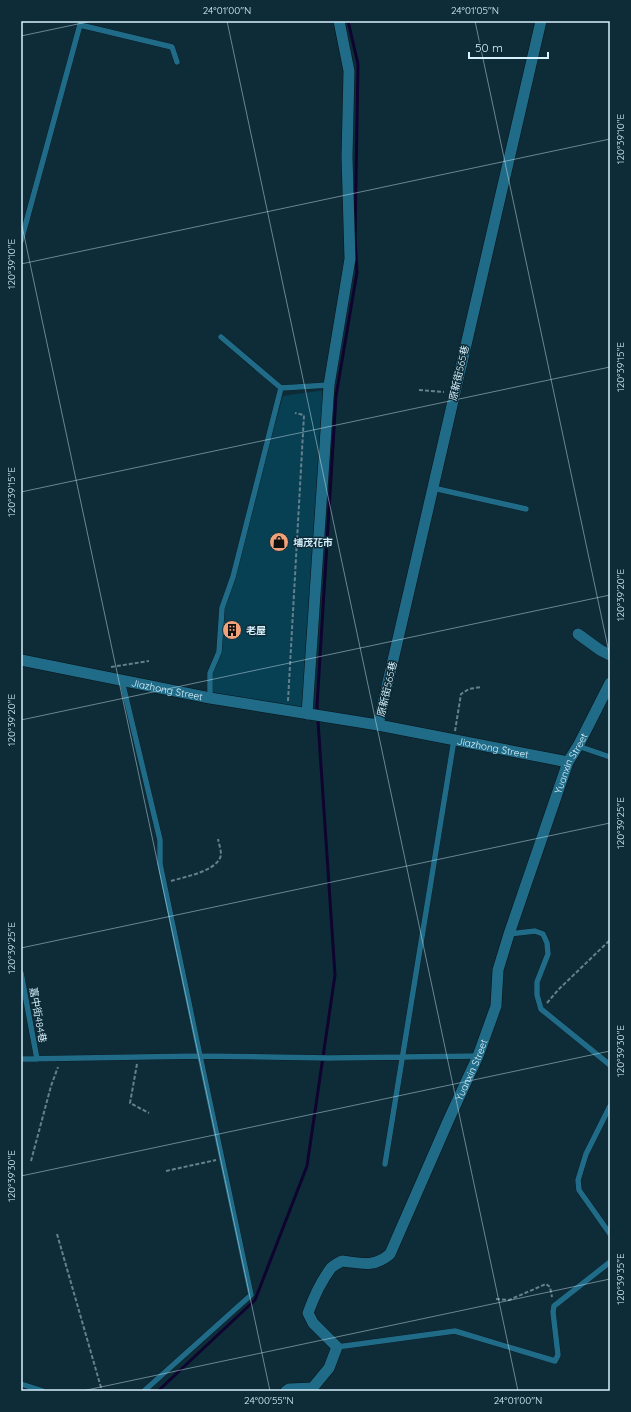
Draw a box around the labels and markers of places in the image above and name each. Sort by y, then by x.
shop icon: 埔茂花市 [268,531,290,553]
place label: 埔茂花市 [293,536,333,549]
building icon: 老屋 [221,619,243,641]
place label: 老屋 [246,624,266,637]

